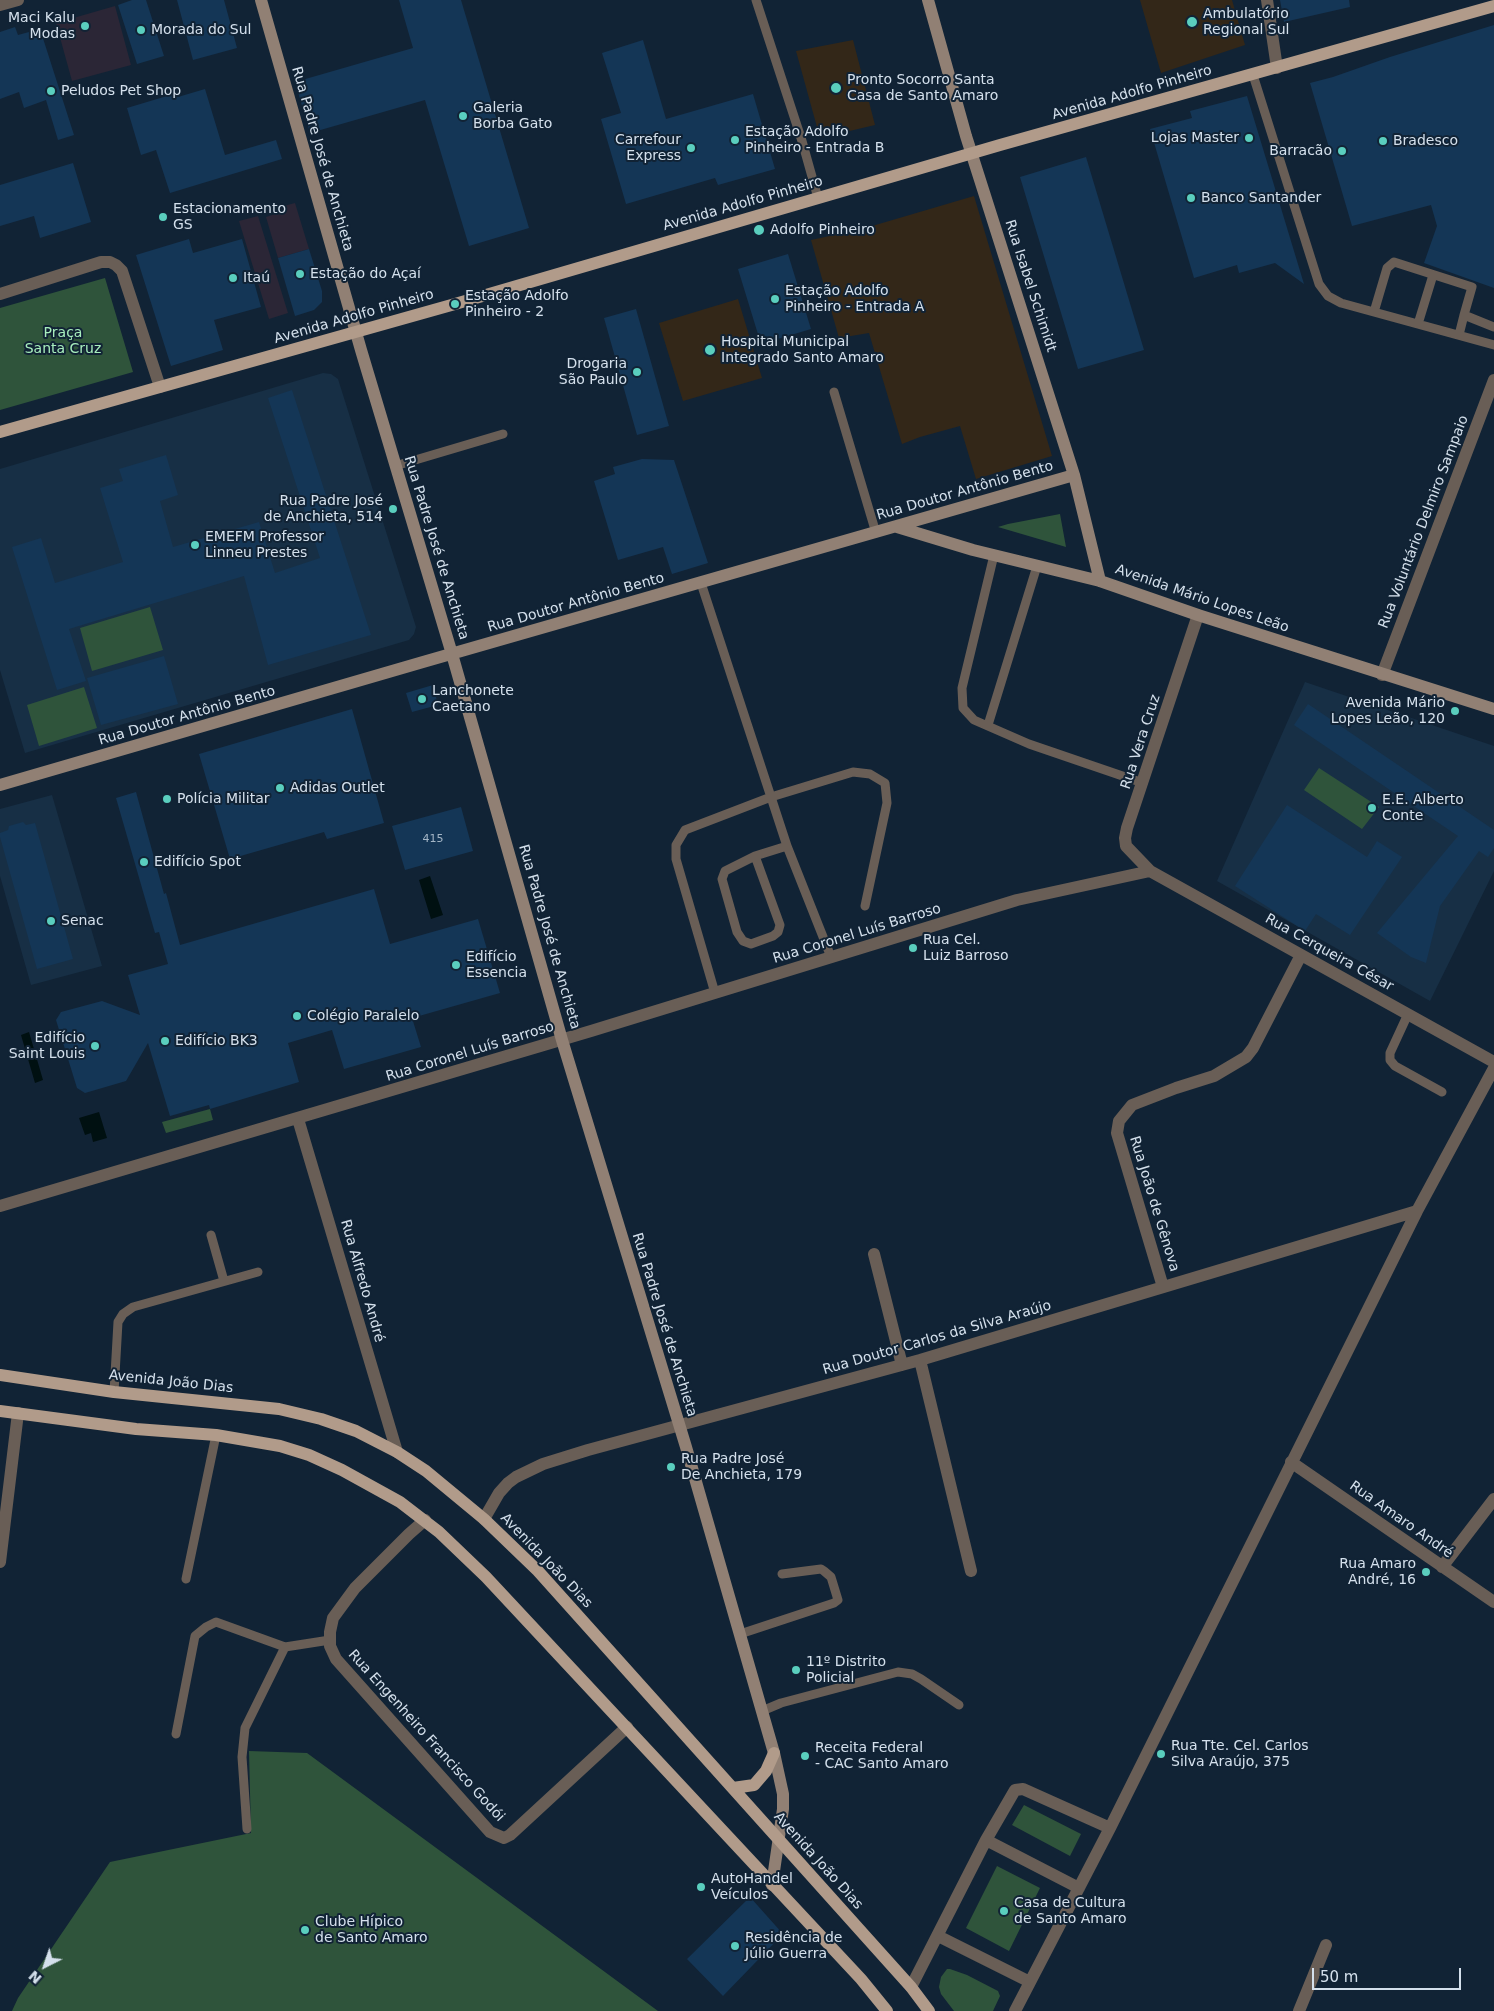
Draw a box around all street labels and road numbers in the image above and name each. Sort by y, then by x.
street label: Avenida Adolfo Pinheiro [1050,62,1214,124]
street label: Rua Padre José de Anchieta [288,65,356,253]
street label: Avenida Adolfo Pinheiro [661,173,825,235]
street label: Rua Isabel Schimidt [1001,218,1059,354]
street label: Avenida Adolfo Pinheiro [272,286,436,348]
street label: Rua Voluntário Delmiro Sampaio [1376,413,1472,631]
street label: Rua Padre José de Anchieta [400,454,472,642]
street label: Rua Doutor Antônio Bento [875,458,1055,524]
street label: Avenida Mário Lopes Leão [1113,561,1291,637]
street label: Rua Doutor Antônio Bento [486,570,666,636]
street label: Rua Doutor Antônio Bento [97,683,277,749]
street label: Rua Vera Cruz [1118,692,1164,792]
street label: Rua Padre José de Anchieta [515,843,583,1031]
street label: Rua Coronel Luís Barroso [771,900,943,968]
street label: Rua Cerqueira César [1262,911,1396,995]
street label: Rua Coronel Luís Barroso [384,1018,556,1086]
street label: Rua João de Gênova [1125,1134,1183,1274]
street label: Rua Alfredo André [336,1218,388,1344]
street label: Rua Padre José de Anchieta [628,1231,700,1419]
street label: Rua Doutor Carlos da Silva Araújo [821,1297,1053,1379]
street label: Avenida João Dias [108,1367,234,1397]
street label: Rua Amaro André [1346,1478,1456,1562]
street label: Avenida João Dias [496,1510,596,1612]
street label: Rua Engenheiro Francisco Godói [344,1647,508,1825]
street label: Avenida João Dias [770,1809,866,1913]

